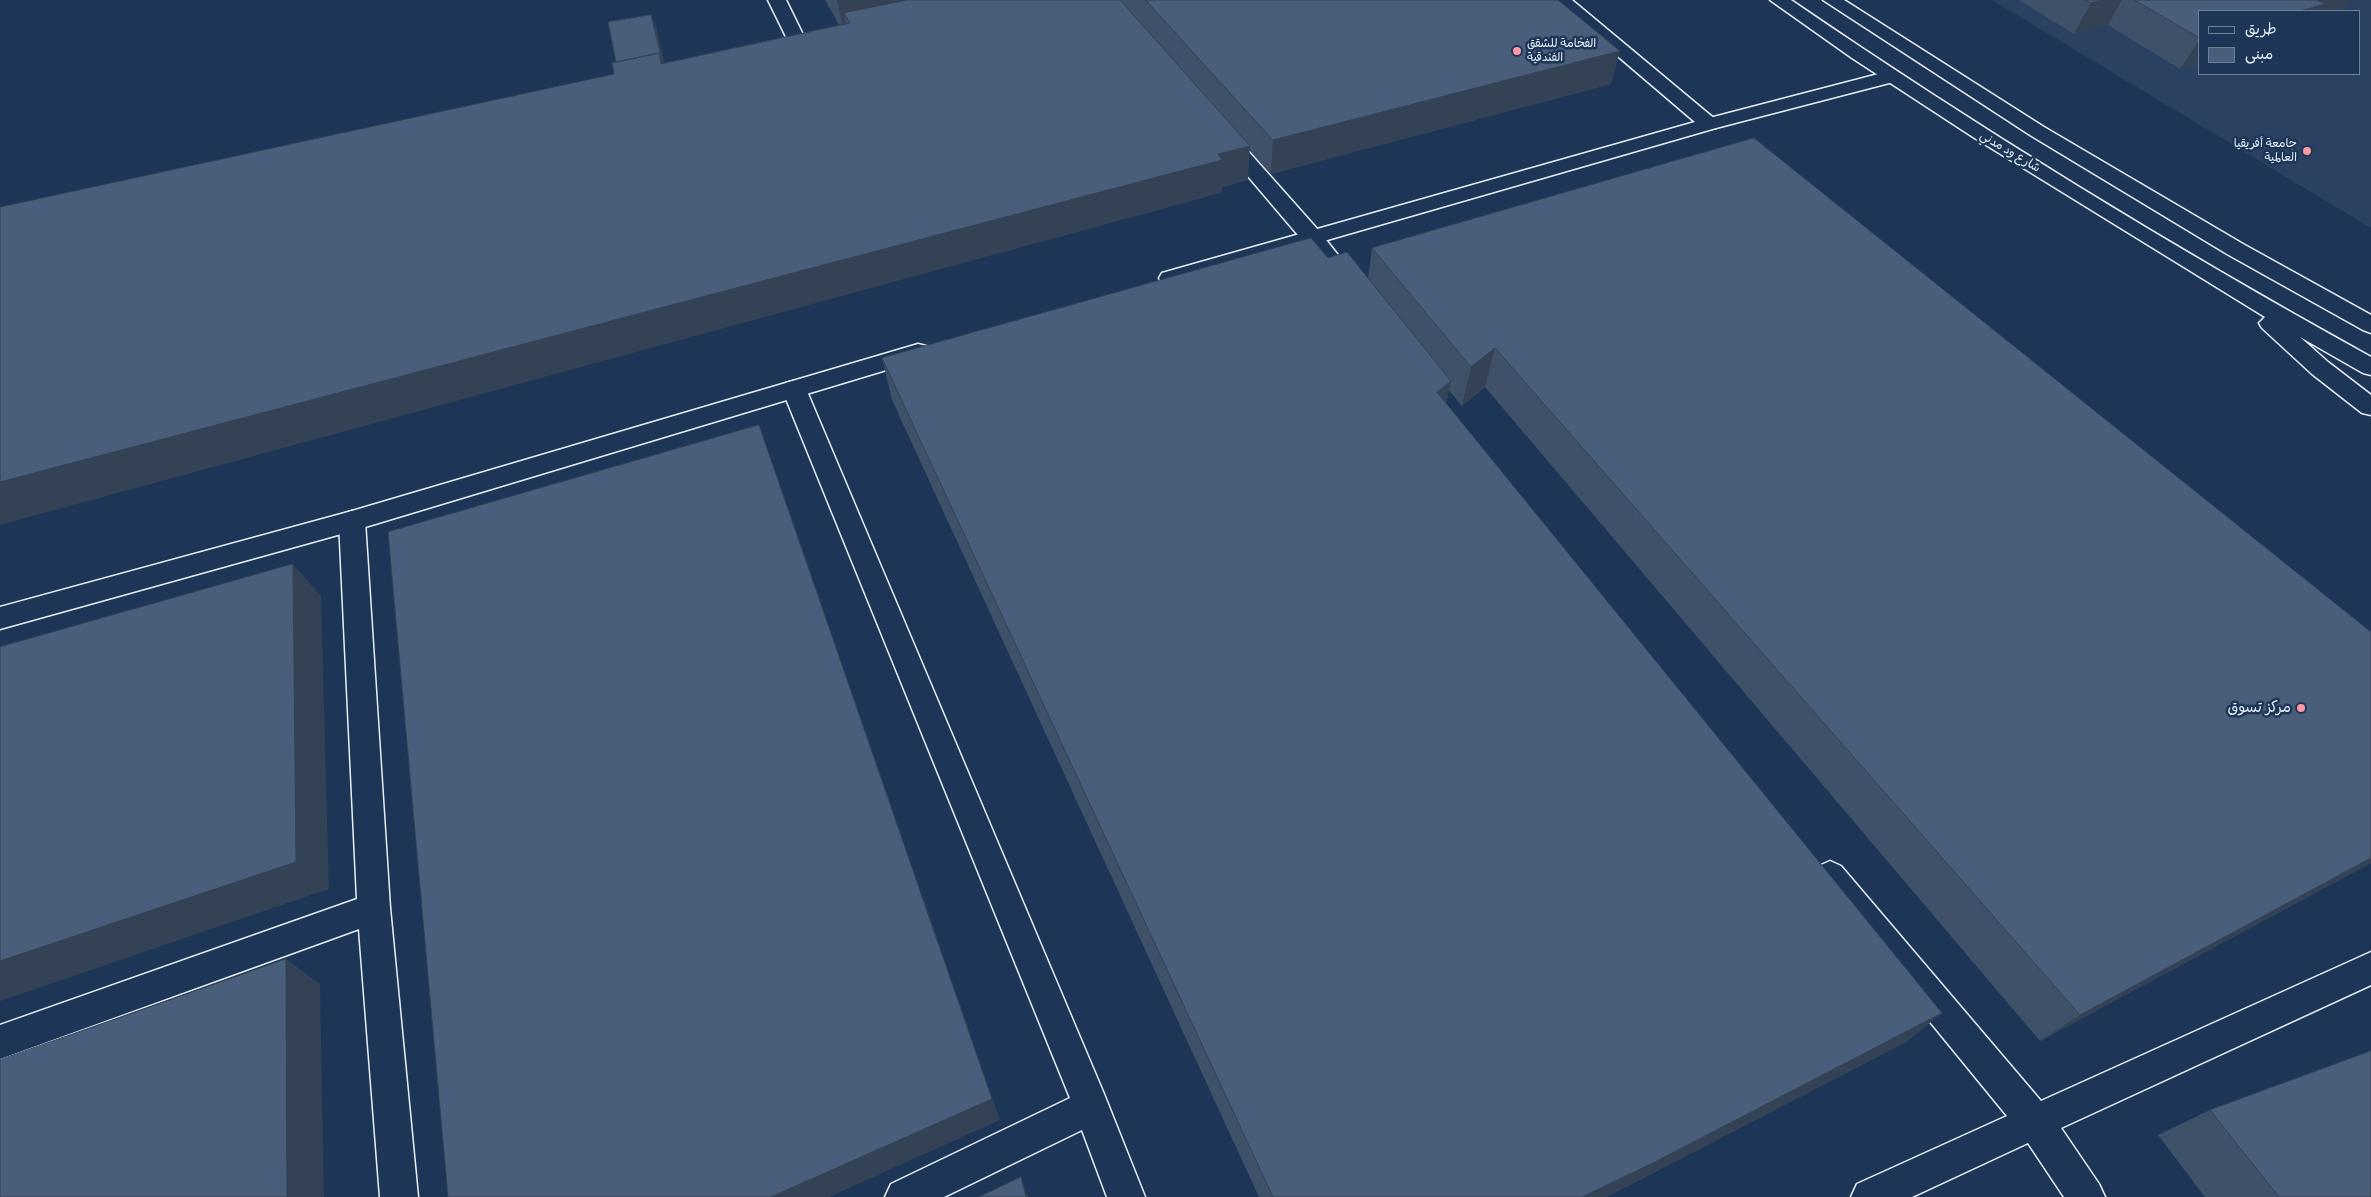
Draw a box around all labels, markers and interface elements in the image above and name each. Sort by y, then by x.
legend [2198,10,2361,75]
text: طريق [2245,18,2277,39]
place label: الفخامة للشقق الفندقية [1527,37,1596,65]
text: مبنى [2245,43,2273,64]
marker: الفخامة للشقق الفندقية [1511,45,1523,57]
street label: شارع ود مدني [1977,128,2043,176]
place label: جامعة أفريقيا العالمية [2234,137,2297,165]
marker: جامعة أفريقيا العالمية [2301,145,2313,157]
place label: مركز تسوق [2228,699,2291,717]
marker: مركز تسوق [2295,702,2307,714]

